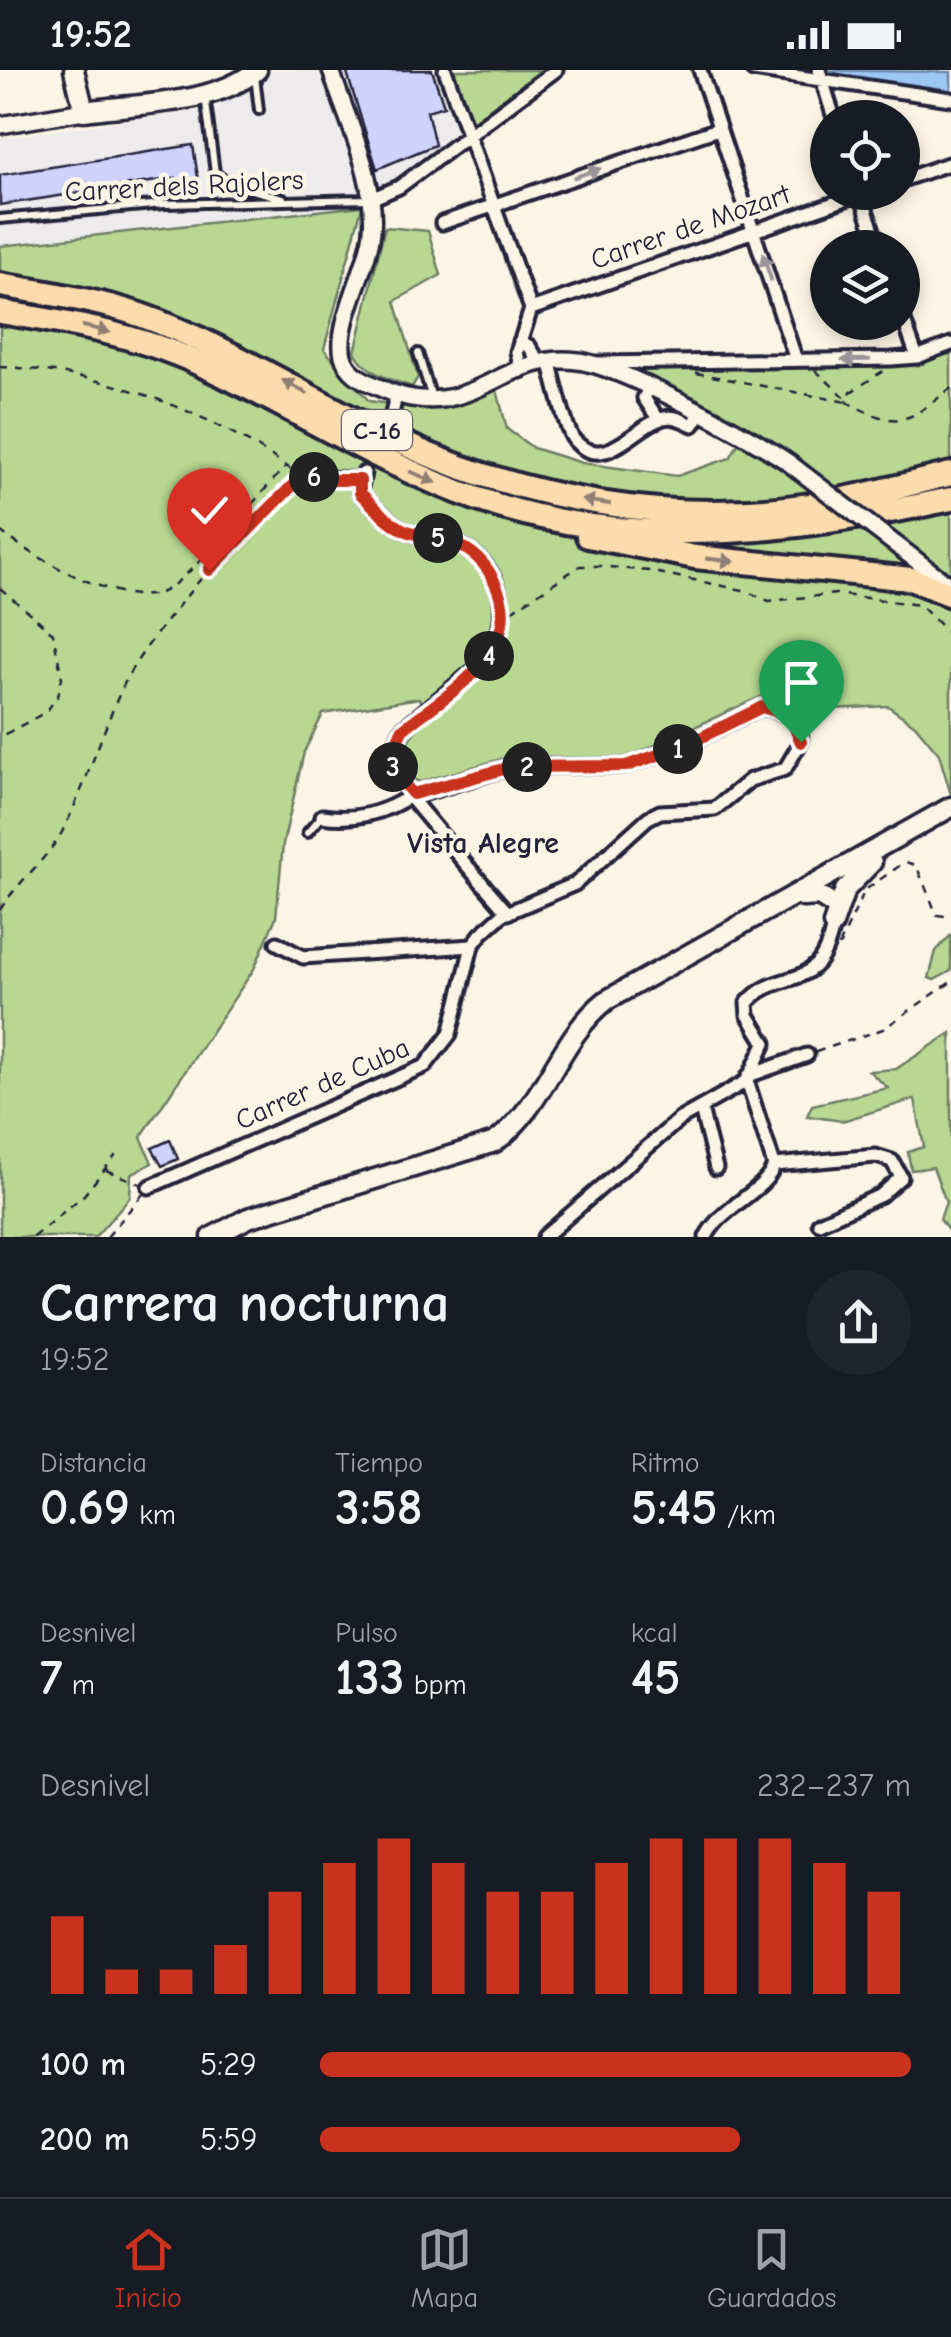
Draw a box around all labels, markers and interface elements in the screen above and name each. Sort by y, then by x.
text: 19:52 [50,13,132,57]
map controls [810,100,920,340]
button: locate [810,100,920,210]
street label: Carrer dels Rajolers [64,164,304,208]
one-way arrow [572,165,602,180]
street label: Carrer de Mozart [586,178,795,276]
button: layers [810,230,920,340]
one-way arrow [759,252,774,282]
one-way arrow [81,322,112,337]
one-way arrow [840,352,872,368]
one-way arrow [280,378,309,395]
road number: C-16 [342,410,412,450]
pin: 6 [289,452,339,502]
text: 6 [307,461,321,493]
pin [167,468,252,571]
one-way arrow [408,469,438,485]
icon: check [182,483,237,538]
one-way arrow [580,494,611,510]
pin: 5 [413,513,463,563]
text: 5 [431,522,445,554]
one-way arrow [704,552,736,568]
pin: 4 [464,631,514,681]
text: 4 [482,640,496,672]
pin [759,640,844,743]
icon: arrive [774,655,829,710]
pin: 1 [653,724,703,774]
text: 1 [672,733,684,765]
pin: 3 [368,742,418,792]
pin: 2 [502,742,552,792]
text: 3 [386,751,400,783]
text: 2 [520,751,534,783]
district label: Vista Alegre [407,826,559,861]
street label: Carrer de Cuba [230,1031,414,1137]
button: share [806,1270,911,1375]
text: Carrera nocturna [40,1271,449,1335]
text: 19:52 [40,1341,110,1378]
text: Distancia [40,1447,147,1479]
text: Tiempo [335,1447,423,1479]
text: Ritmo [631,1447,700,1479]
text: 0.69 [40,1479,130,1537]
text: 3:58 [335,1479,422,1537]
text: 5:45 [631,1479,718,1537]
text: km [130,1499,176,1531]
text: /km [718,1499,776,1531]
text: Desnivel [40,1617,136,1649]
text: Pulso [335,1617,398,1649]
text: kcal [631,1617,678,1649]
text: 7 [40,1649,63,1707]
text: 133 [335,1649,404,1707]
text: 45 [631,1649,681,1707]
text: m [63,1669,95,1701]
text: bpm [404,1669,467,1701]
text: Desnivel [40,1767,150,1804]
text: 232–237 m [757,1767,911,1804]
text: 100 m [40,2046,126,2083]
text: 5:29 [200,2046,257,2083]
text: 200 m [40,2121,129,2158]
text: 5:59 [200,2121,257,2158]
tab: Inicio [114,2222,182,2314]
tab: Mapa [411,2222,478,2314]
tab: Guardados [707,2222,837,2314]

